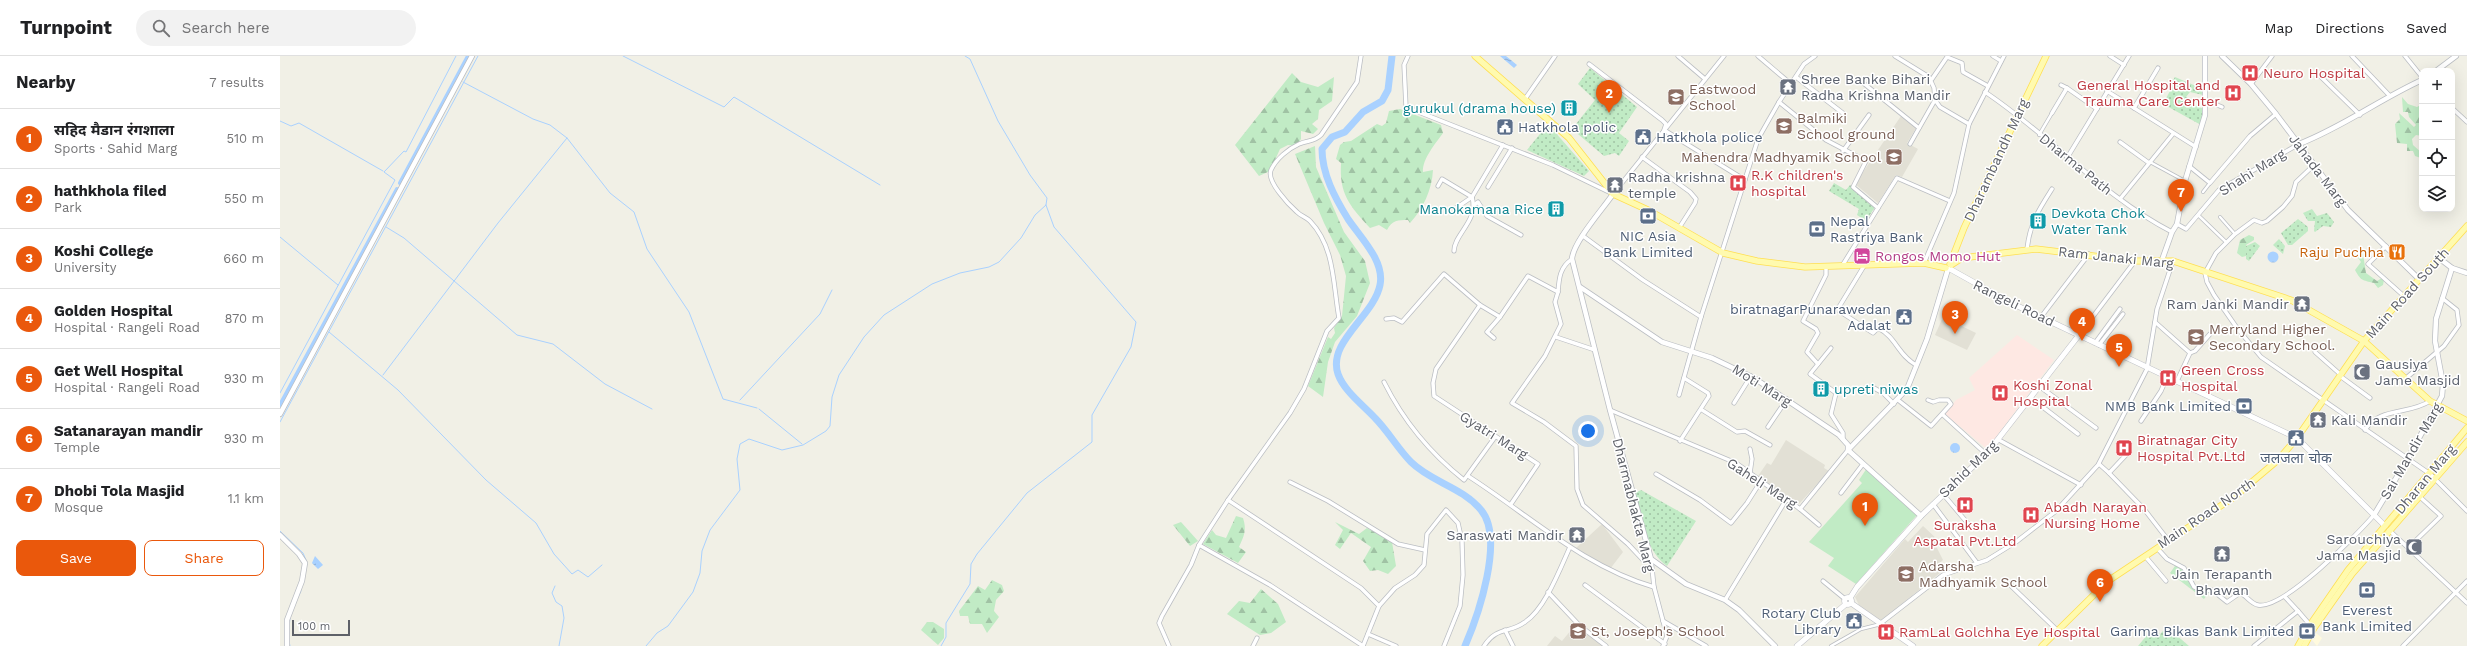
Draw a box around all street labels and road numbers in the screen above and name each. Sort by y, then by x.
street label: Dharambandh Marg [1961,96,2032,224]
street label: Dharma Path [2036,130,2116,198]
street label: Jahada Marg [2286,131,2351,210]
street label: Shahi Marg [2216,145,2289,199]
street label: Ram Janaki Marg [2057,243,2175,271]
street label: Main Road South [2362,244,2452,342]
street label: Rangeli Road [1971,276,2057,330]
street label: Moti Marg [1729,360,1795,410]
street label: Sai Mandir Marg [2377,399,2445,502]
street label: Gyatri Marg [1457,408,1532,463]
street label: Dharmabhakta Marg [1610,436,1659,574]
street label: Sahid Marg [1935,437,2001,501]
street label: Dharan Marg [2391,440,2459,517]
street label: Gaheli Marg [1724,454,1800,512]
street label: Main Road North [2154,474,2258,552]

